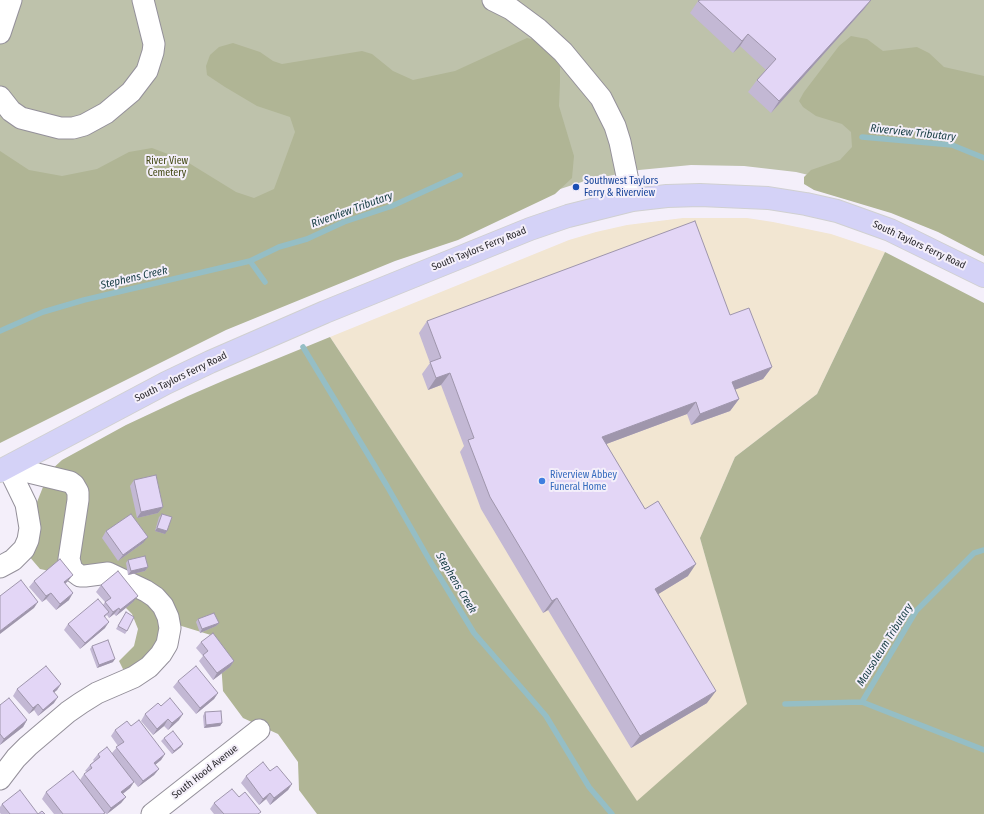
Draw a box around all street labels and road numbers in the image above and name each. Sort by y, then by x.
street label: South Taylors Ferry Road [871,218,967,272]
street label: South Taylors Ferry Road [430,225,528,273]
street label: South Taylors Ferry Road [133,349,229,405]
street label: South Hood Avenue [170,742,240,802]

